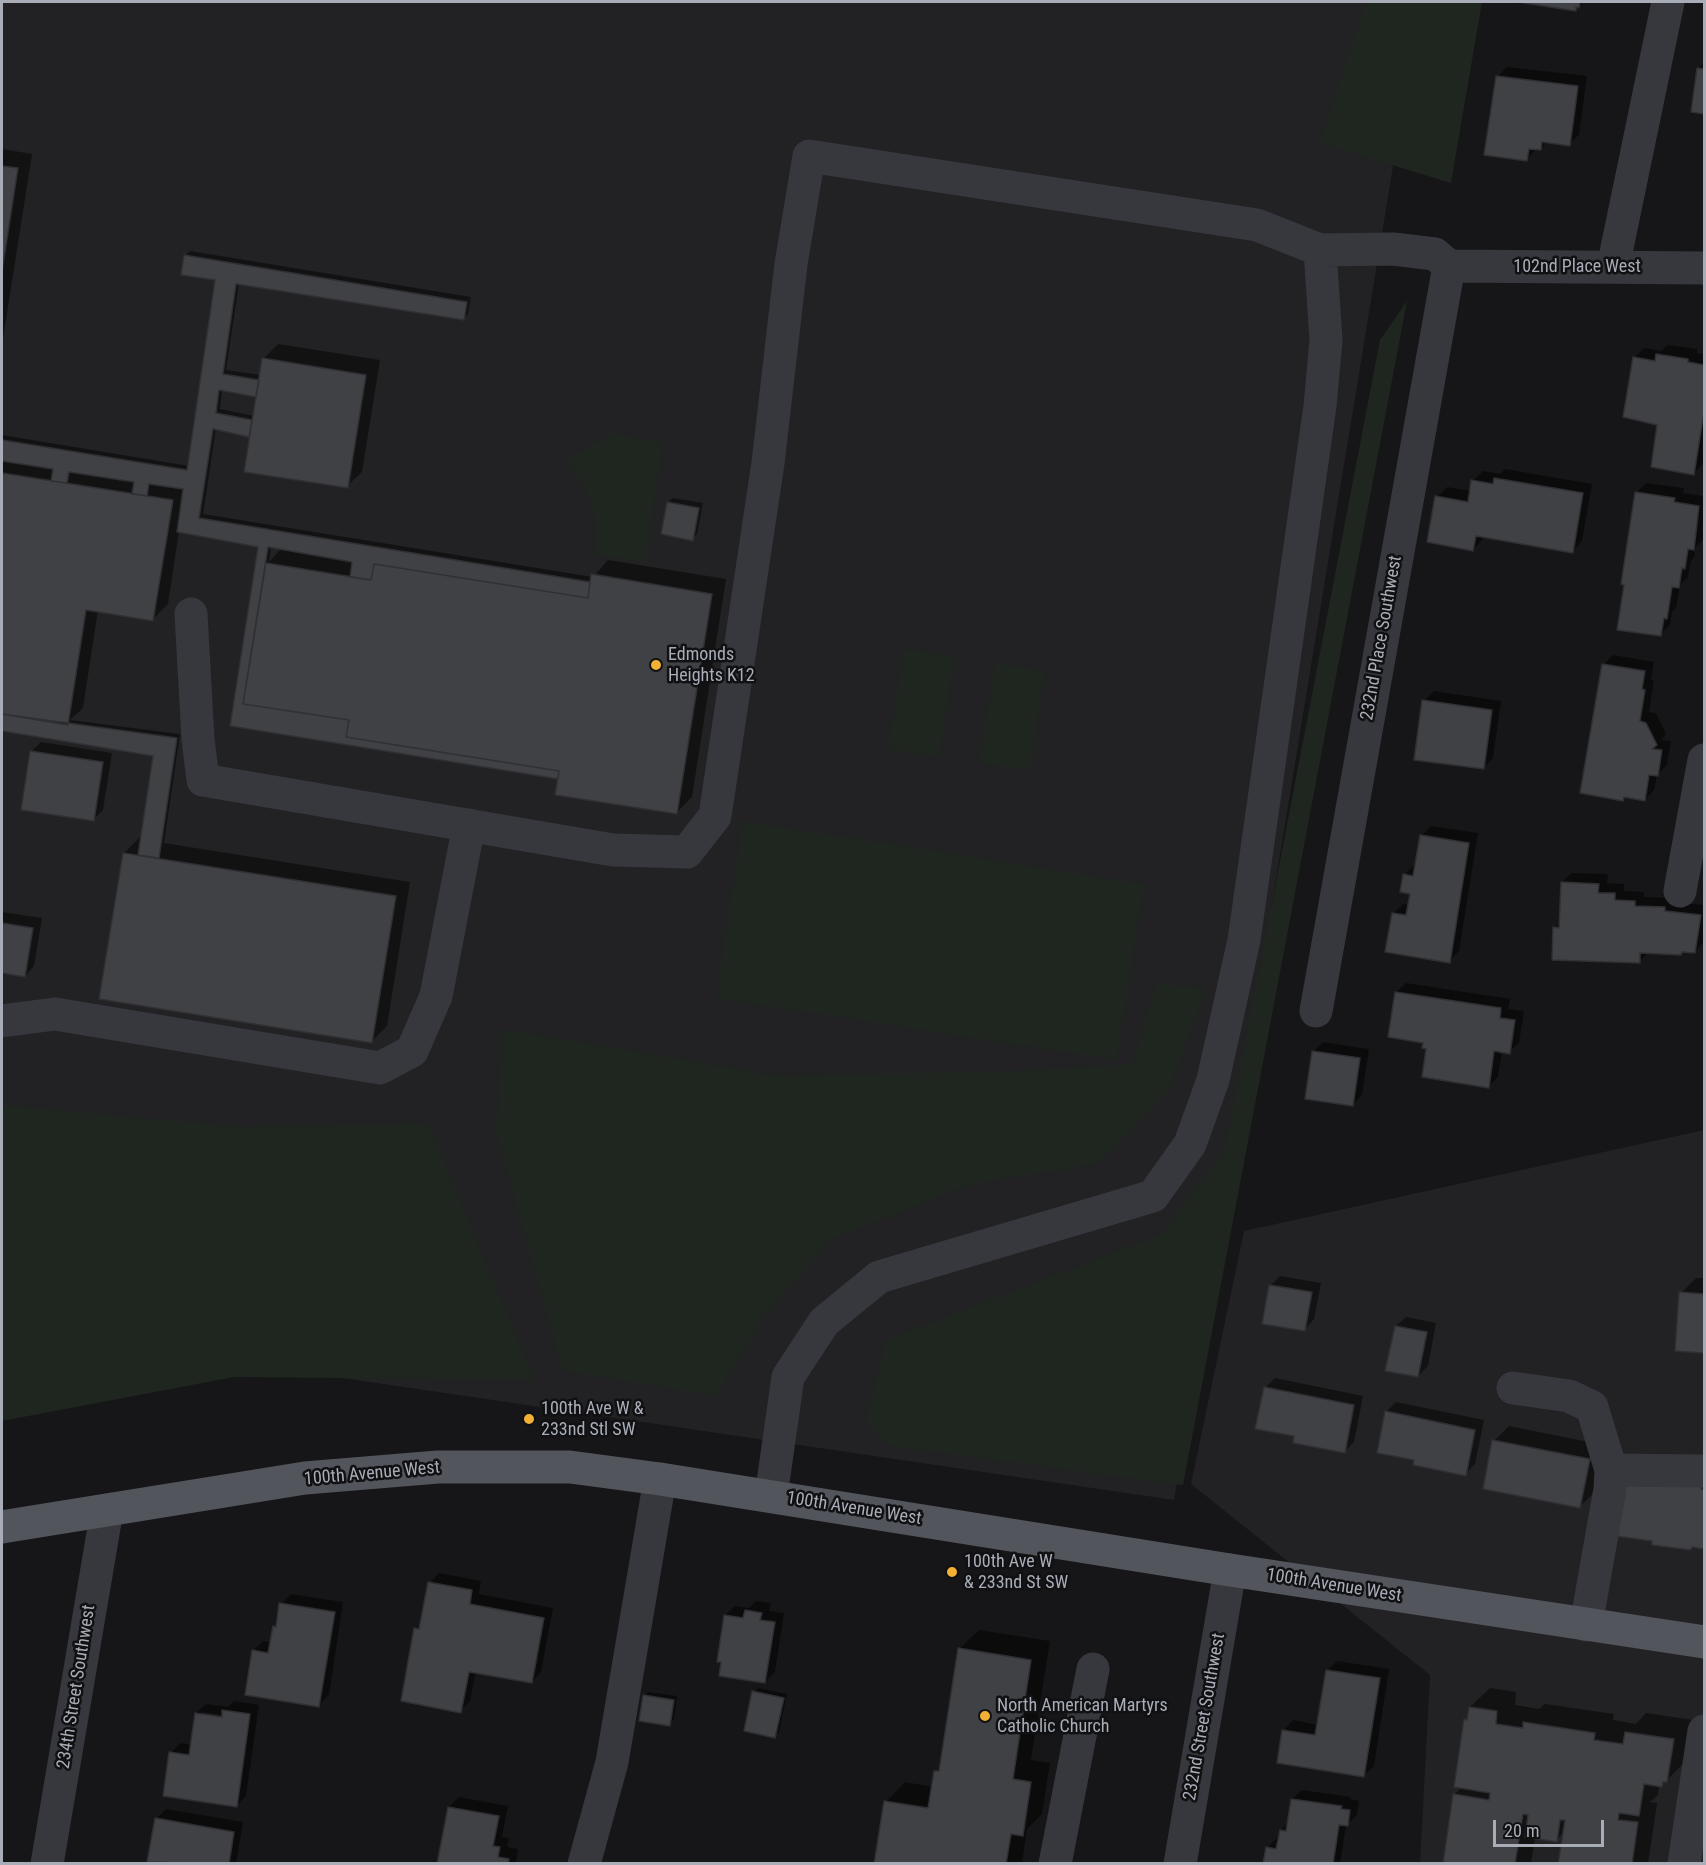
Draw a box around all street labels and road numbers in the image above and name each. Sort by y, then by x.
street label: 102nd Place West [1513,256,1641,278]
street label: 232nd Place Southwest [1357,554,1407,722]
street label: 100th Avenue West [303,1457,441,1491]
street label: 100th Avenue West [785,1488,923,1530]
street label: 100th Avenue West [1265,1565,1403,1607]
street label: 234th Street Southwest [53,1603,101,1771]
street label: 232nd Street Southwest [1180,1632,1230,1802]

